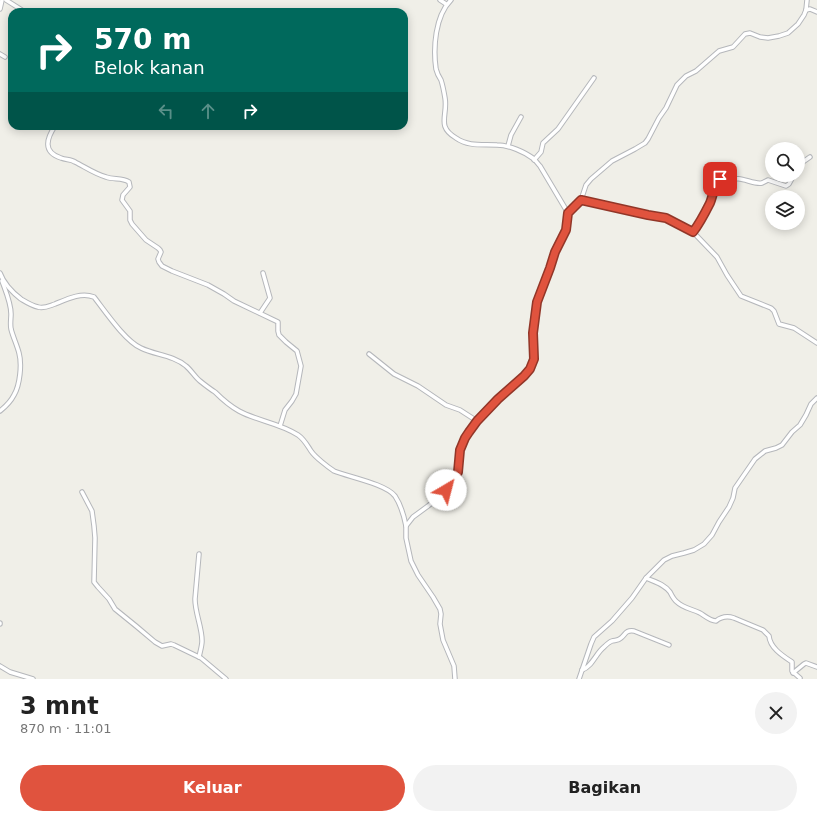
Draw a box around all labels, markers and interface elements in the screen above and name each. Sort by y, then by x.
text: 570 m [94,23,191,56]
icon: right [28,24,80,76]
text: Belok kanan [94,57,205,78]
icon: left [155,100,177,122]
icon: ahead [197,100,219,122]
icon: right [239,100,261,122]
map controls [765,142,805,230]
button: search [765,142,805,182]
pin [703,162,737,196]
icon: arrive [709,168,731,190]
button: layers [765,190,805,230]
position arrow [425,469,467,511]
text: 3 mnt [20,692,99,720]
button: close [755,692,797,734]
text: 870 m · 11:01 [20,721,111,736]
button: Keluar [20,765,405,811]
button: Bagikan [413,765,797,811]

